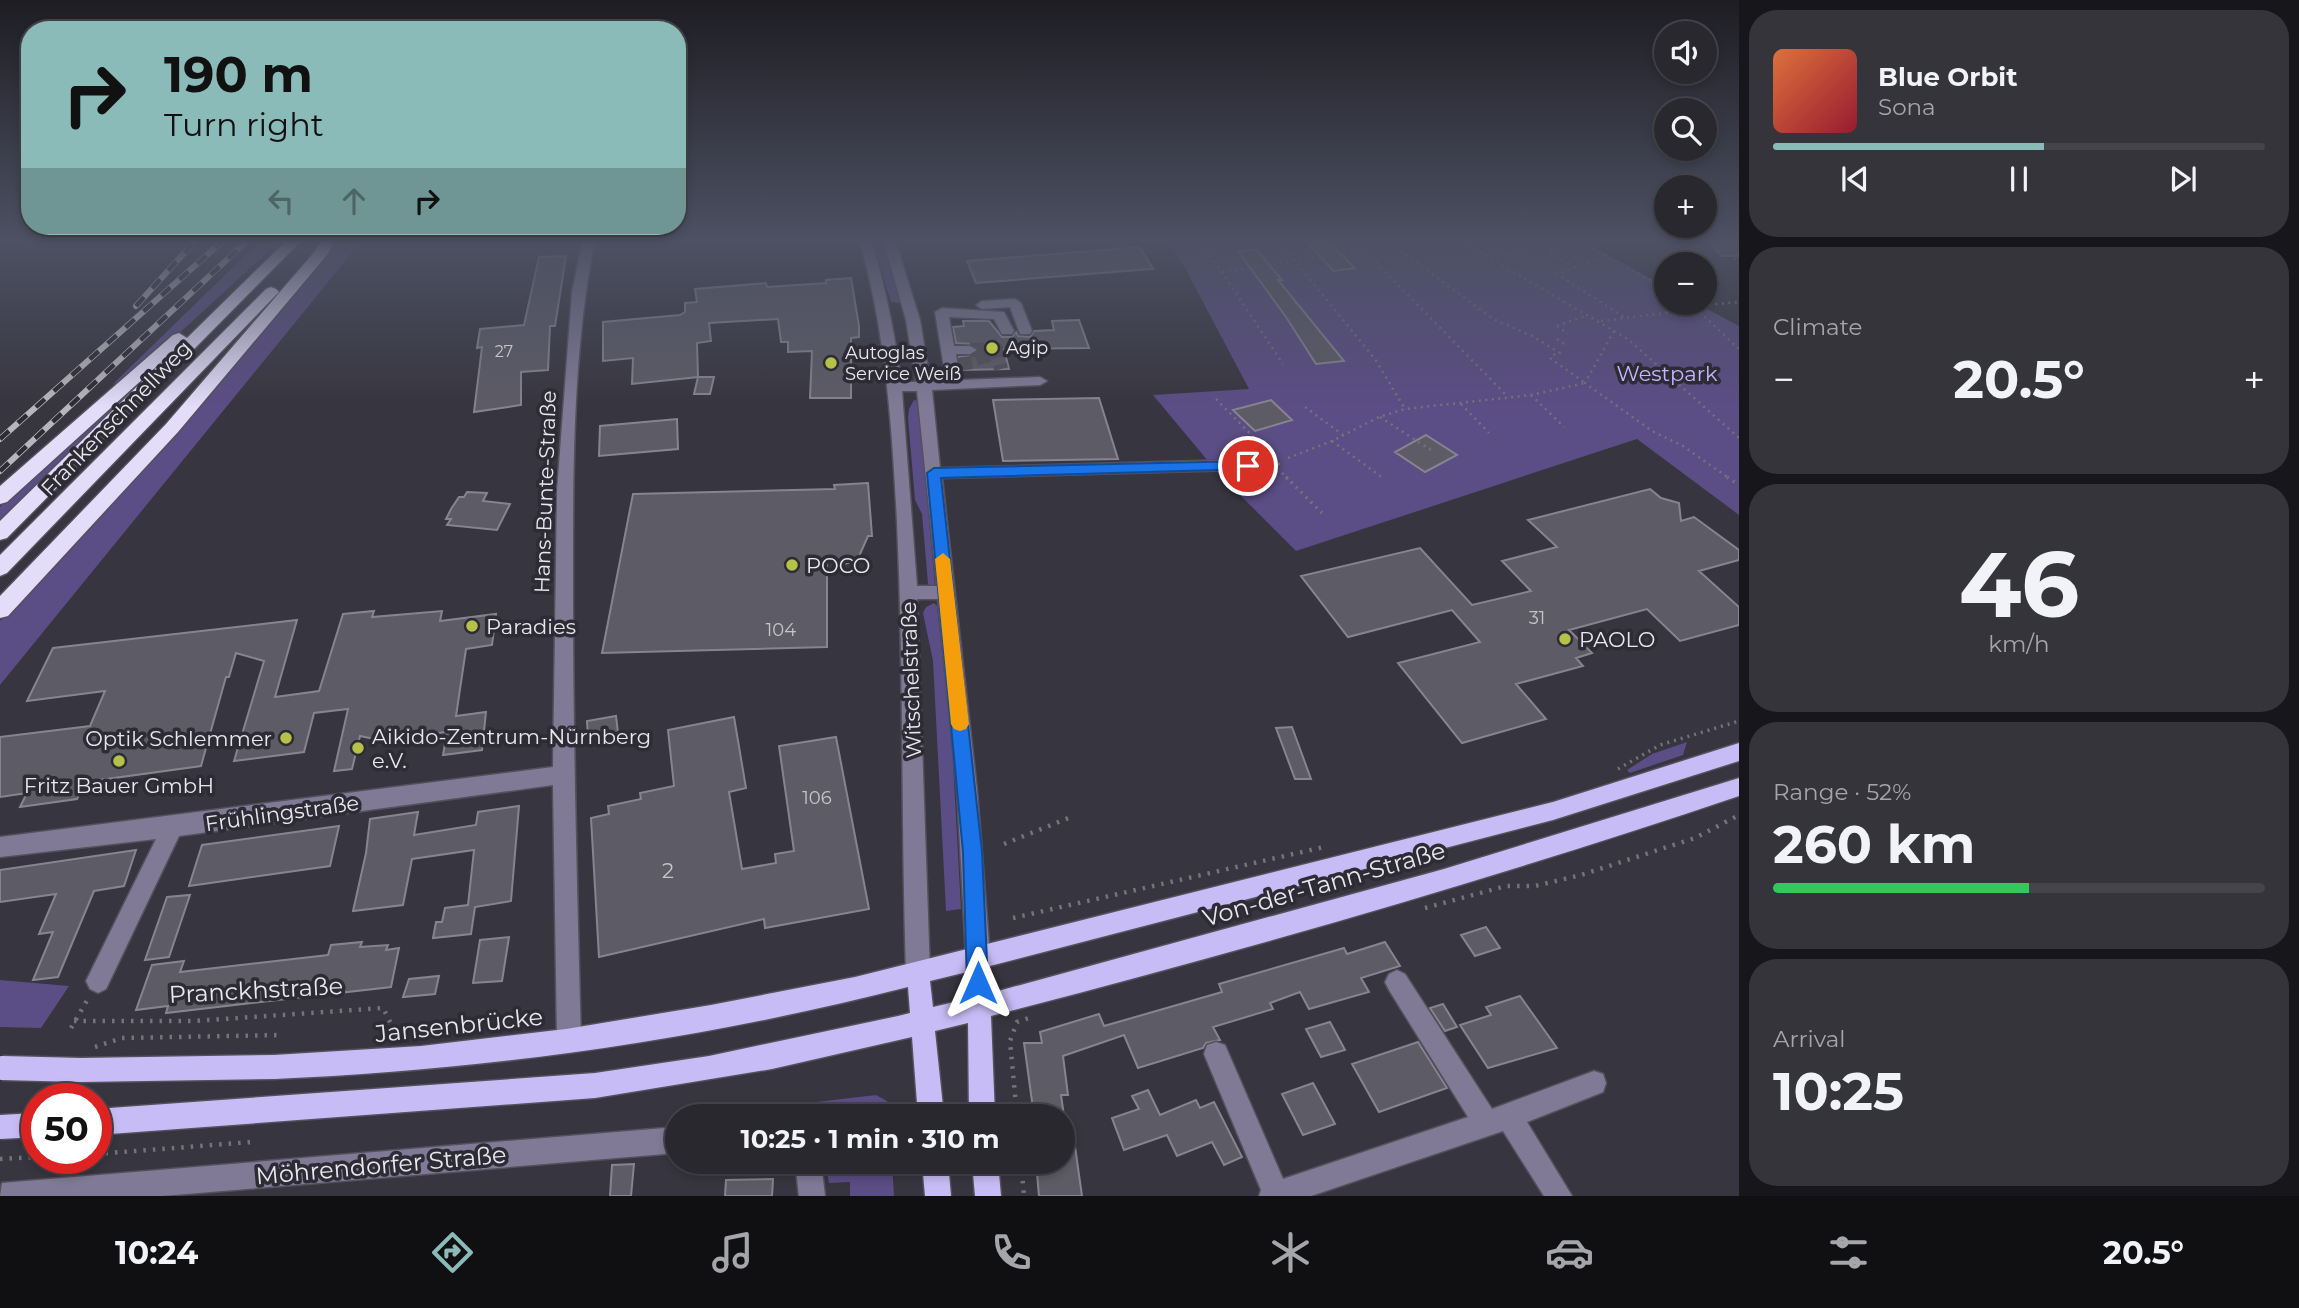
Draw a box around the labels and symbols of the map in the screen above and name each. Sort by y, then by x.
street label: Frankenschnellweg [36,335,196,501]
place label: Agip [1006,337,1048,359]
marker: Agip [984,340,1000,356]
house number: 27 [495,342,513,361]
place label: Autoglas Service Weiß [845,342,961,385]
marker: Autoglas Service Weiß [823,355,839,371]
park label: Westpark [1616,361,1718,386]
street label: Hans-Bunte-Straße [529,390,561,594]
pin [1218,436,1278,496]
place label: POCO [806,553,870,578]
marker: POCO [784,557,800,573]
street label: Witschelstraße [896,601,926,759]
house number: 31 [1529,607,1545,629]
place label: Paradies [486,614,576,639]
marker: Paradies [464,618,480,634]
house number: 104 [766,619,796,641]
place label: PAOLO [1579,627,1655,652]
marker: PAOLO [1557,631,1573,647]
place label: Aikido-Zentrum-Nürnberg e.V. [372,724,651,773]
place label: Optik Schlemmer [85,726,272,751]
marker: Optik Schlemmer [278,730,294,746]
marker: Aikido-Zentrum-Nürnberg e.V. [350,740,366,756]
marker: Fritz Bauer GmbH [111,753,127,769]
place label: Fritz Bauer GmbH [24,773,214,798]
house number: 106 [802,787,832,809]
street label: Frühlingstraße [203,790,361,836]
street label: Von-der-Tann-Straße [1199,835,1449,933]
house number: 2 [662,858,674,883]
position arrow [941,946,1015,1020]
street label: Pranckhstraße [168,971,344,1009]
street label: Jansenbrücke [373,1002,544,1048]
speed limit sign: 50 [21,1083,112,1174]
street label: Möhrendorfer Straße [255,1140,507,1190]

